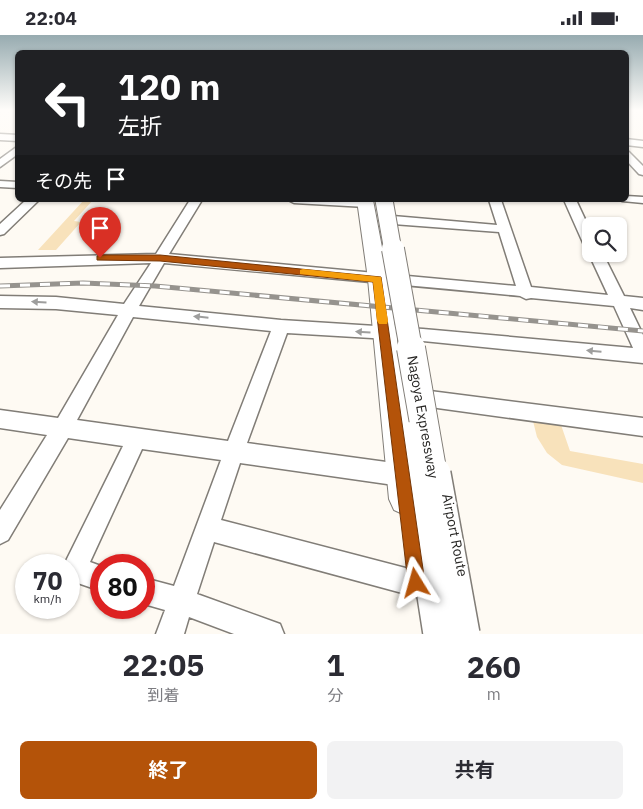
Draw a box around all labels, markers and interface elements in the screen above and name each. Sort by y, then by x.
text: 22:04 [25,6,77,30]
text: 120 m [118,64,221,110]
icon: left [35,70,100,135]
text: 左折 [118,111,162,140]
icon: arrive [102,165,130,193]
text: その先 [35,169,92,193]
pin [79,207,121,258]
icon: arrive [86,214,114,242]
map controls [582,217,627,262]
button: search [582,217,627,262]
one-way arrow [31,298,47,306]
one-way arrow [193,313,209,321]
one-way arrow [355,328,371,336]
one-way arrow [586,347,602,355]
street label: Nagoya Expressway [403,354,443,480]
street label: Airport Route [438,492,472,578]
speed limit sign: 80 [90,554,155,619]
position arrow [389,556,441,608]
text: 70 [32,564,63,597]
text: km/h [33,591,62,606]
text: 22:05 [122,645,204,684]
text: 1 [326,645,344,684]
text: 260 [467,647,521,686]
text: m [487,684,501,704]
text: 到着 [147,685,179,705]
text: 分 [327,685,343,705]
button: 終了 [20,741,317,799]
button: 共有 [327,741,623,799]

